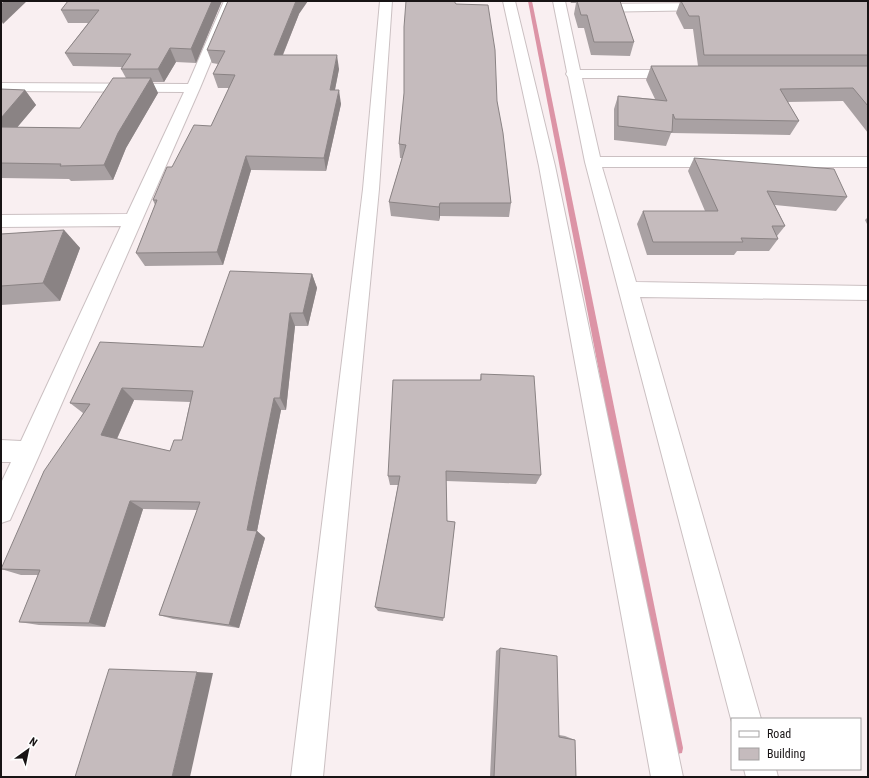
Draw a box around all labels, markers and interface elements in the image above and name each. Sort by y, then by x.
legend [731,718,861,770]
text: Road [767,727,791,741]
north arrow [8,730,48,770]
text: N [27,735,40,749]
text: Building [767,747,805,761]

